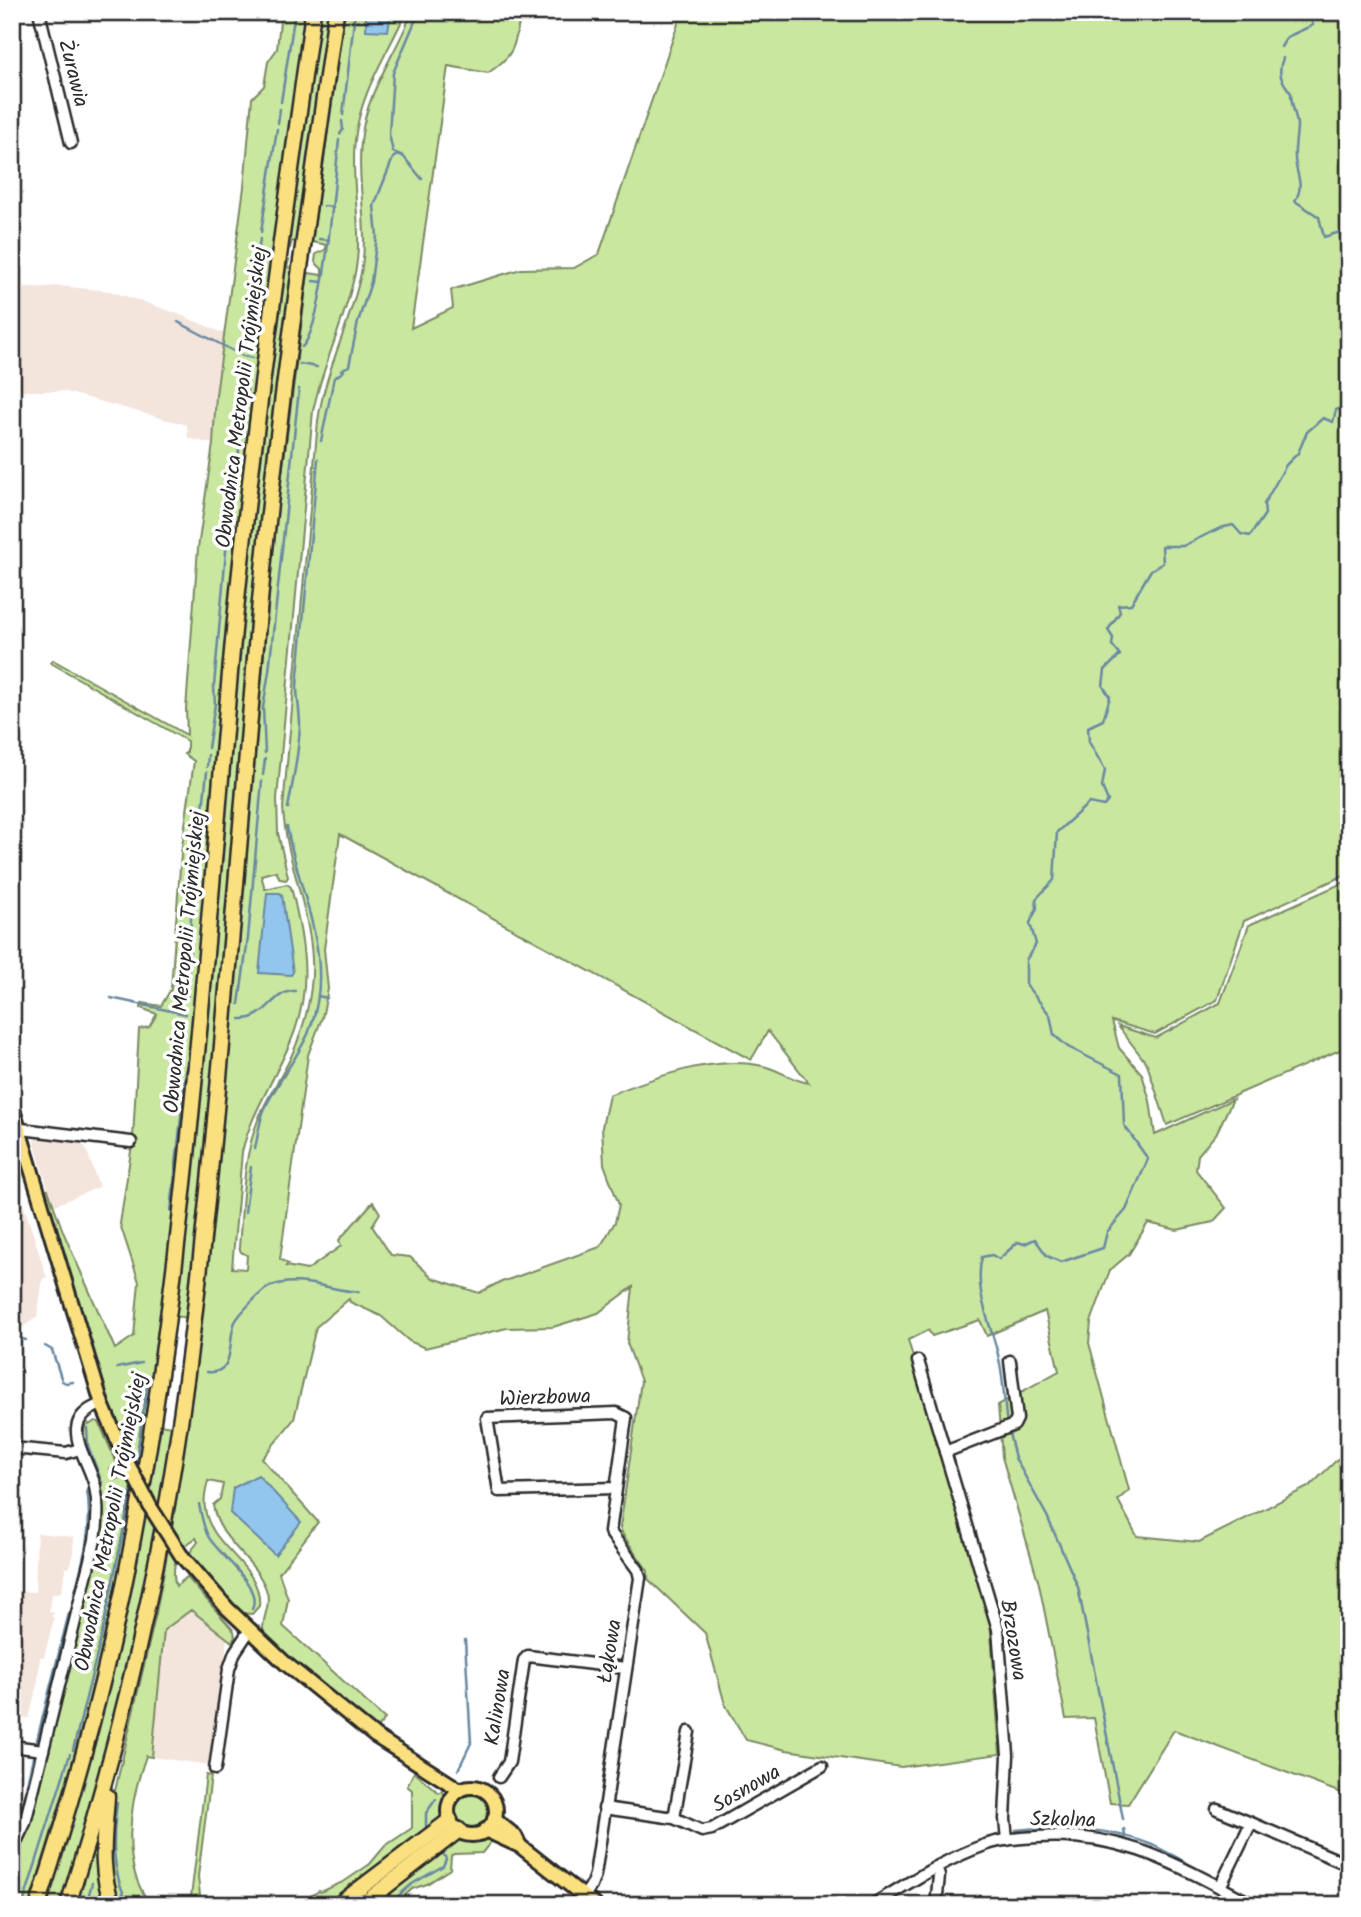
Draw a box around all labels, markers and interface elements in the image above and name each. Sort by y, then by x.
street label: Żurawia [48,36,97,111]
street label: Obwodnica Metropolii Trójmiejskiej [208,244,277,550]
street label: Obwodnica Metropolii Trójmiejskiej [156,809,215,1115]
street label: Obwodnica Metropolii Trójmiejskiej [66,1369,157,1674]
street label: Wierzbowa [499,1380,591,1417]
street label: Brzozowa [990,1597,1035,1683]
street label: Łąkowa [589,1617,632,1685]
street label: Kalinowa [476,1667,521,1748]
street label: Sosnowa [706,1756,787,1822]
street label: Szkolna [1030,1803,1096,1838]

